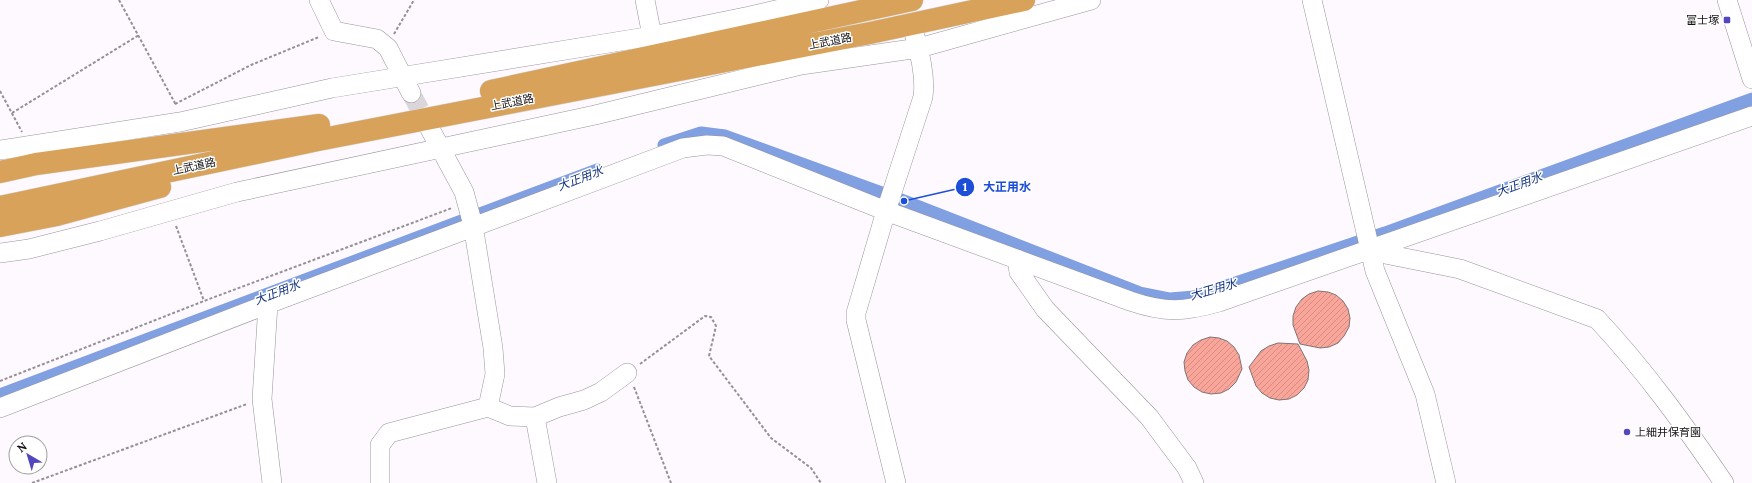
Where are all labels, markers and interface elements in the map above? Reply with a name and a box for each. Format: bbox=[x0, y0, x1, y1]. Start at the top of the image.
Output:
place label: 富士塚 bbox=[1686, 13, 1719, 27]
marker: 富士塚 bbox=[1722, 15, 1732, 25]
street label: 上武道路 bbox=[807, 30, 853, 52]
street label: 上武道路 bbox=[489, 91, 535, 113]
street label: 上武道路 bbox=[171, 155, 217, 177]
water label: 大正用水 bbox=[555, 162, 607, 194]
water label: 大正用水 bbox=[1494, 168, 1546, 199]
callout: 大正用水 bbox=[955, 175, 1039, 199]
text: 1 bbox=[963, 179, 968, 194]
text: 大正用水 bbox=[983, 179, 1031, 194]
water label: 大正用水 bbox=[1188, 275, 1240, 303]
water label: 大正用水 bbox=[252, 276, 304, 308]
place label: 上細井保育園 bbox=[1635, 425, 1701, 439]
marker: 上細井保育園 bbox=[1622, 427, 1632, 437]
north arrow bbox=[8, 435, 48, 475]
text: N bbox=[14, 439, 30, 455]

